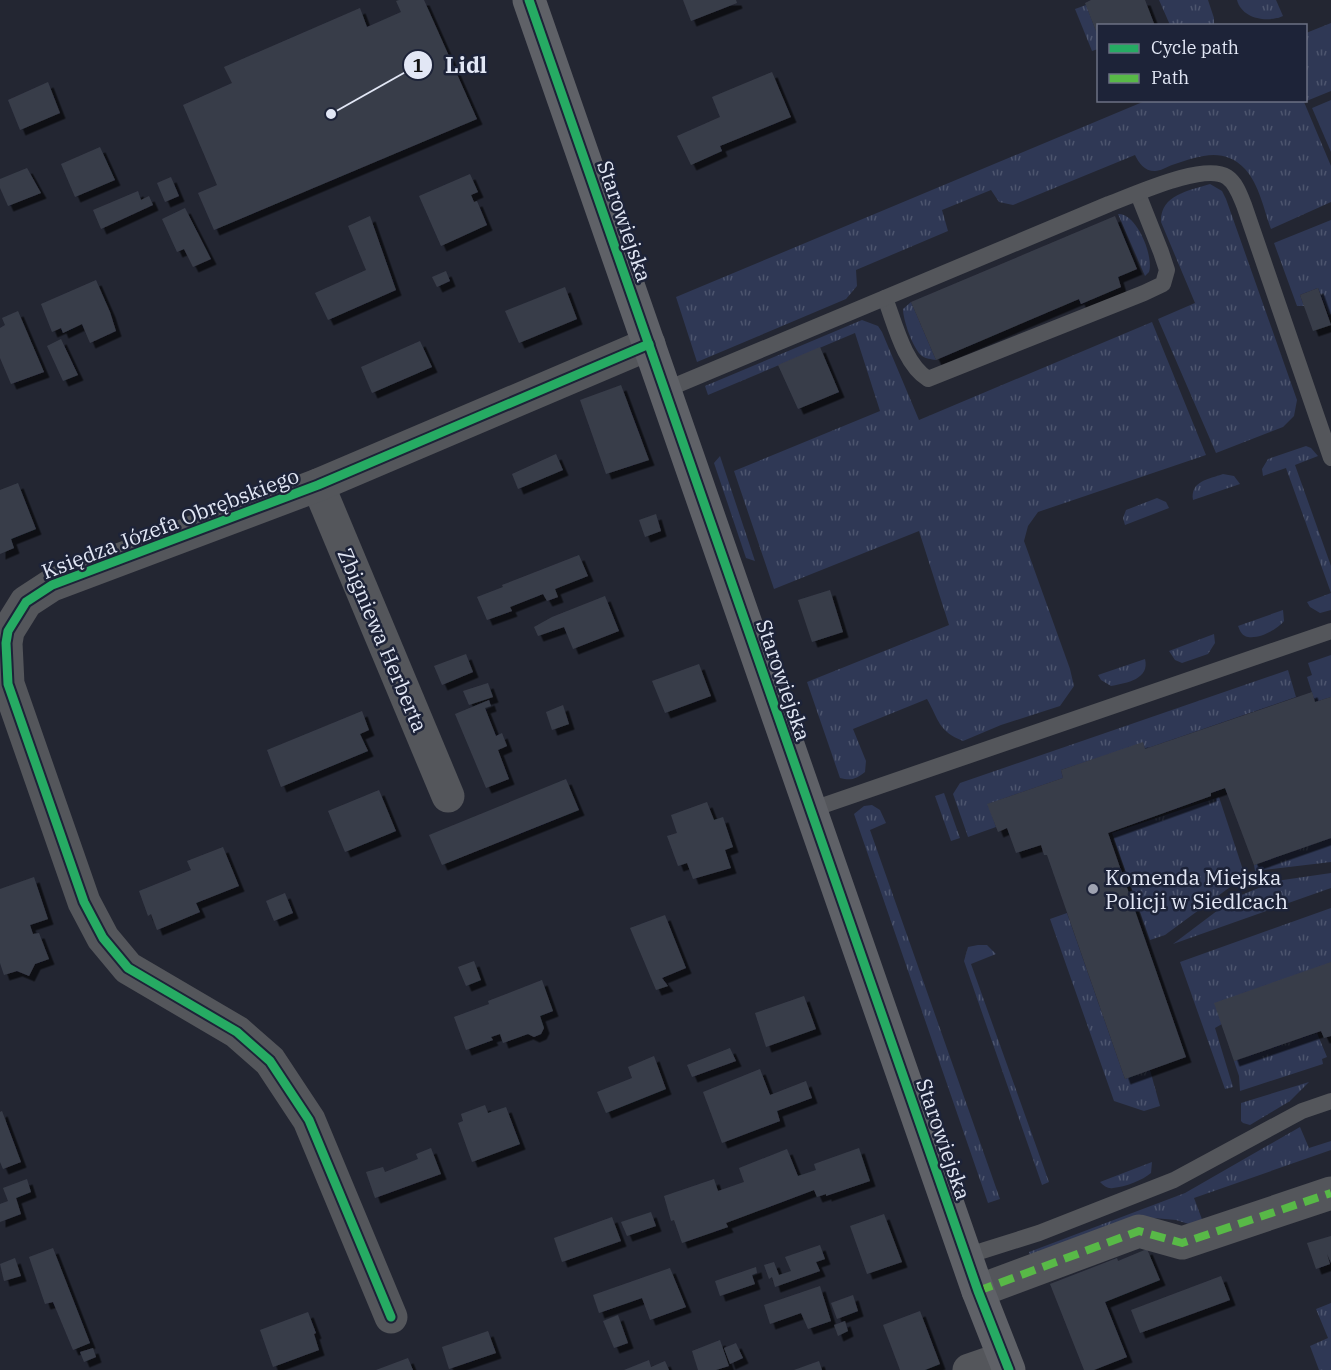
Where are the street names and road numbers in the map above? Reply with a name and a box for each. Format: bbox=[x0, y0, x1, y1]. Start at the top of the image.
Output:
street label: Starowiejska bbox=[591, 157, 659, 285]
street label: Księdza Józefa Obrębskiego bbox=[37, 461, 303, 585]
street label: Zbigniewa Herberta bbox=[332, 544, 434, 736]
street label: Starowiejska bbox=[750, 616, 818, 744]
street label: Starowiejska bbox=[910, 1075, 978, 1203]

